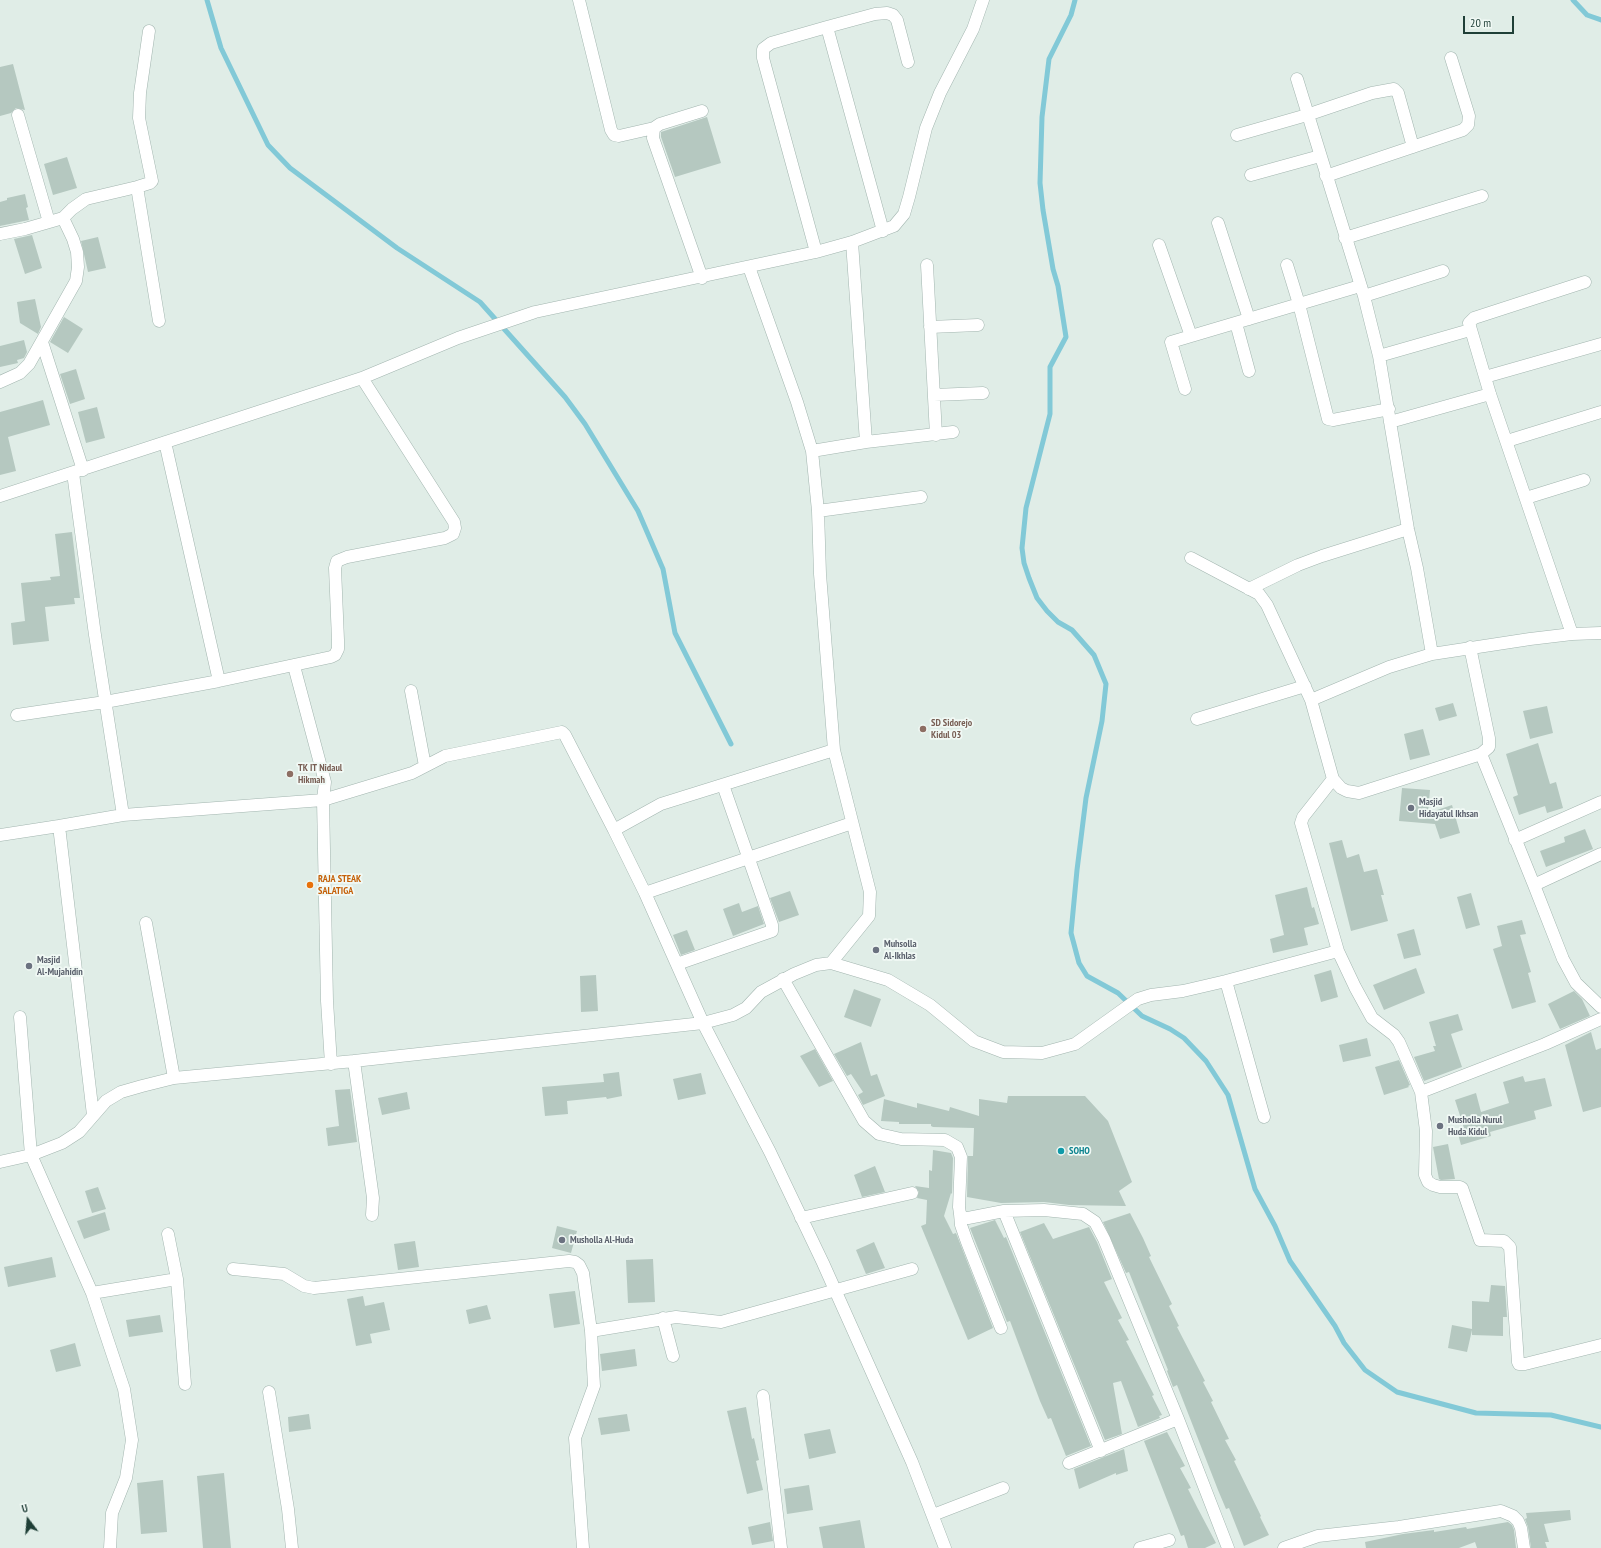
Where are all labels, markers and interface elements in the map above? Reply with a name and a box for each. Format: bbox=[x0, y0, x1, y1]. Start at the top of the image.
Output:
scale bar bbox=[1465, 8, 1516, 34]
text: 20 m bbox=[1470, 15, 1491, 30]
place label: SD Sidorejo Kidul 03 bbox=[931, 717, 972, 740]
marker: SD Sidorejo Kidul 03 bbox=[918, 724, 928, 734]
place label: TK IT Nidaul Hikmah bbox=[298, 762, 342, 786]
marker: TK IT Nidaul Hikmah bbox=[285, 769, 295, 779]
place label: Masjid Hidayatul Ikhsan bbox=[1419, 796, 1478, 820]
marker: Masjid Hidayatul Ikhsan bbox=[1406, 803, 1416, 813]
place label: RAJA STEAK SALATIGA bbox=[318, 873, 361, 896]
marker: RAJA STEAK SALATIGA bbox=[305, 880, 315, 890]
place label: Muhsolla Al-Ikhlas bbox=[884, 938, 917, 962]
marker: Muhsolla Al-Ikhlas bbox=[871, 945, 881, 955]
place label: Masjid Al-Mujahidin bbox=[37, 954, 83, 978]
marker: Masjid Al-Mujahidin bbox=[24, 961, 34, 971]
place label: Musholla Nurul Huda Kidul bbox=[1448, 1114, 1502, 1138]
marker: Musholla Nurul Huda Kidul bbox=[1435, 1121, 1445, 1131]
place label: SOHO bbox=[1069, 1145, 1090, 1157]
marker: SOHO bbox=[1056, 1146, 1066, 1156]
place label: Musholla Al-Huda bbox=[570, 1234, 633, 1246]
marker: Musholla Al-Huda bbox=[557, 1235, 567, 1245]
north arrow bbox=[8, 1500, 48, 1540]
text: U bbox=[20, 1501, 29, 1516]

